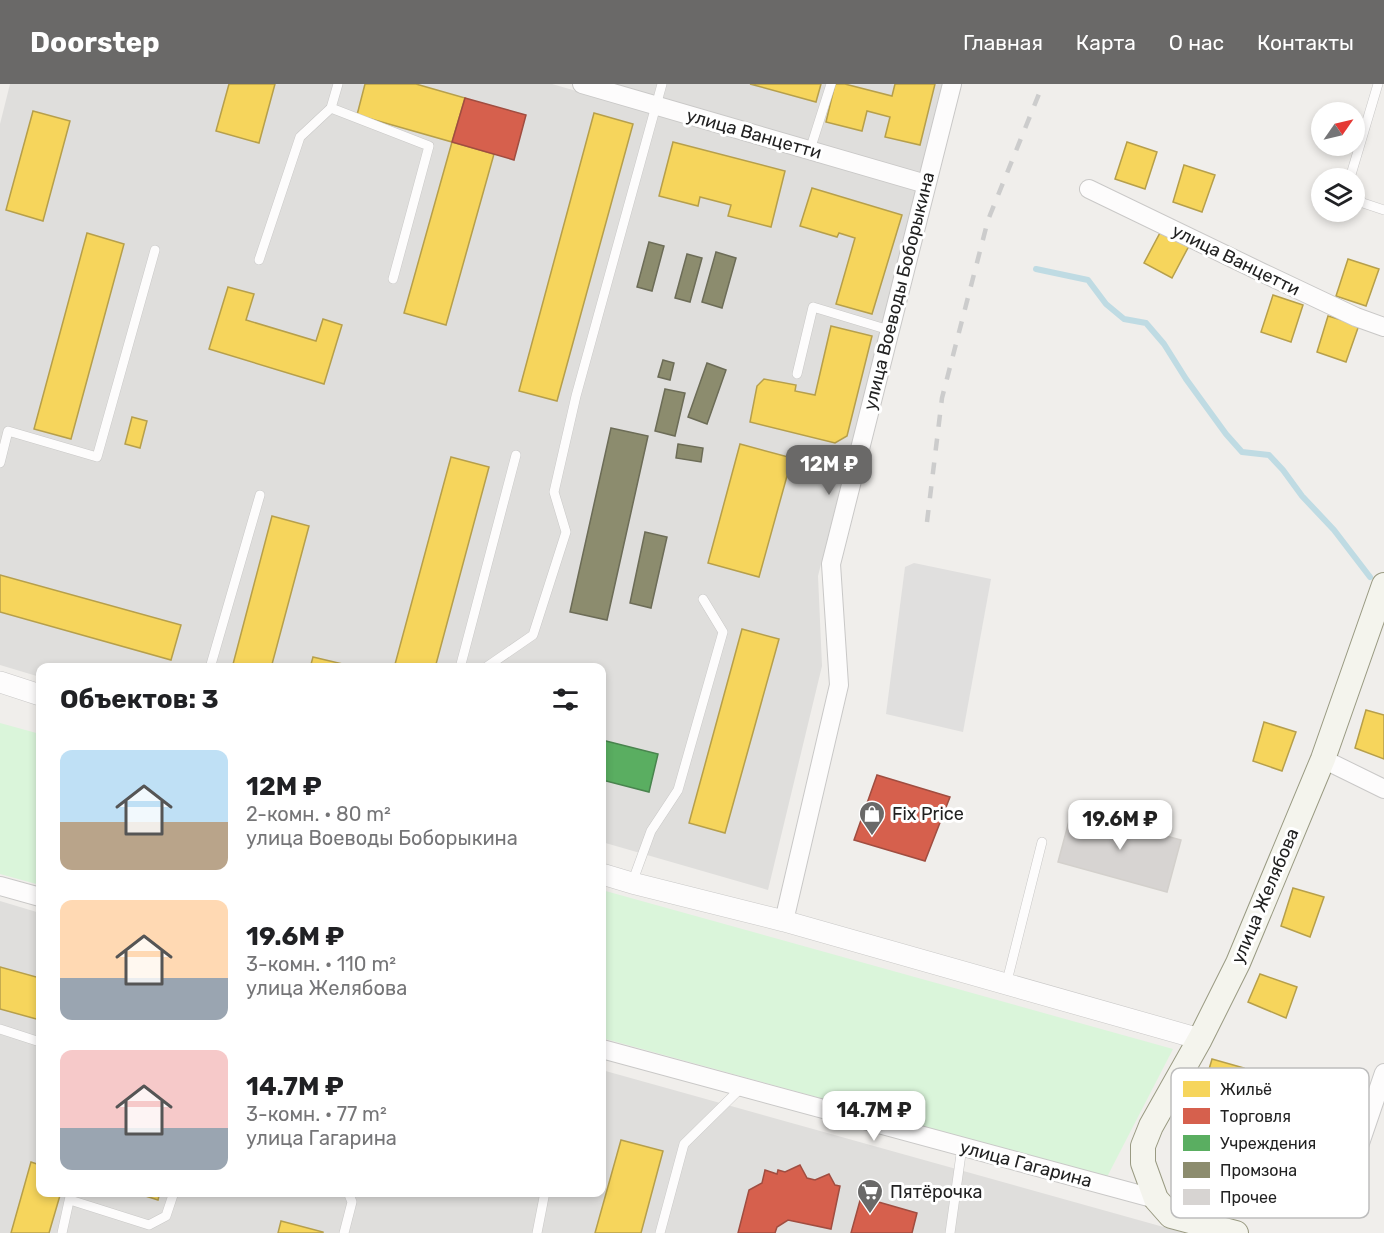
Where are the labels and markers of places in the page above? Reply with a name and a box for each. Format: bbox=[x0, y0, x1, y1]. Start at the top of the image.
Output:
pin: 12M ₽ bbox=[787, 445, 871, 496]
shop icon: Fix Price bbox=[857, 799, 887, 837]
pin: 19.6M ₽ bbox=[1065, 800, 1175, 851]
place label: Fix Price bbox=[892, 803, 964, 825]
pin: 14.7M ₽ bbox=[819, 1091, 929, 1142]
supermarket icon: Пятёрочка bbox=[855, 1177, 885, 1215]
place label: Пятёрочка bbox=[890, 1181, 983, 1203]

